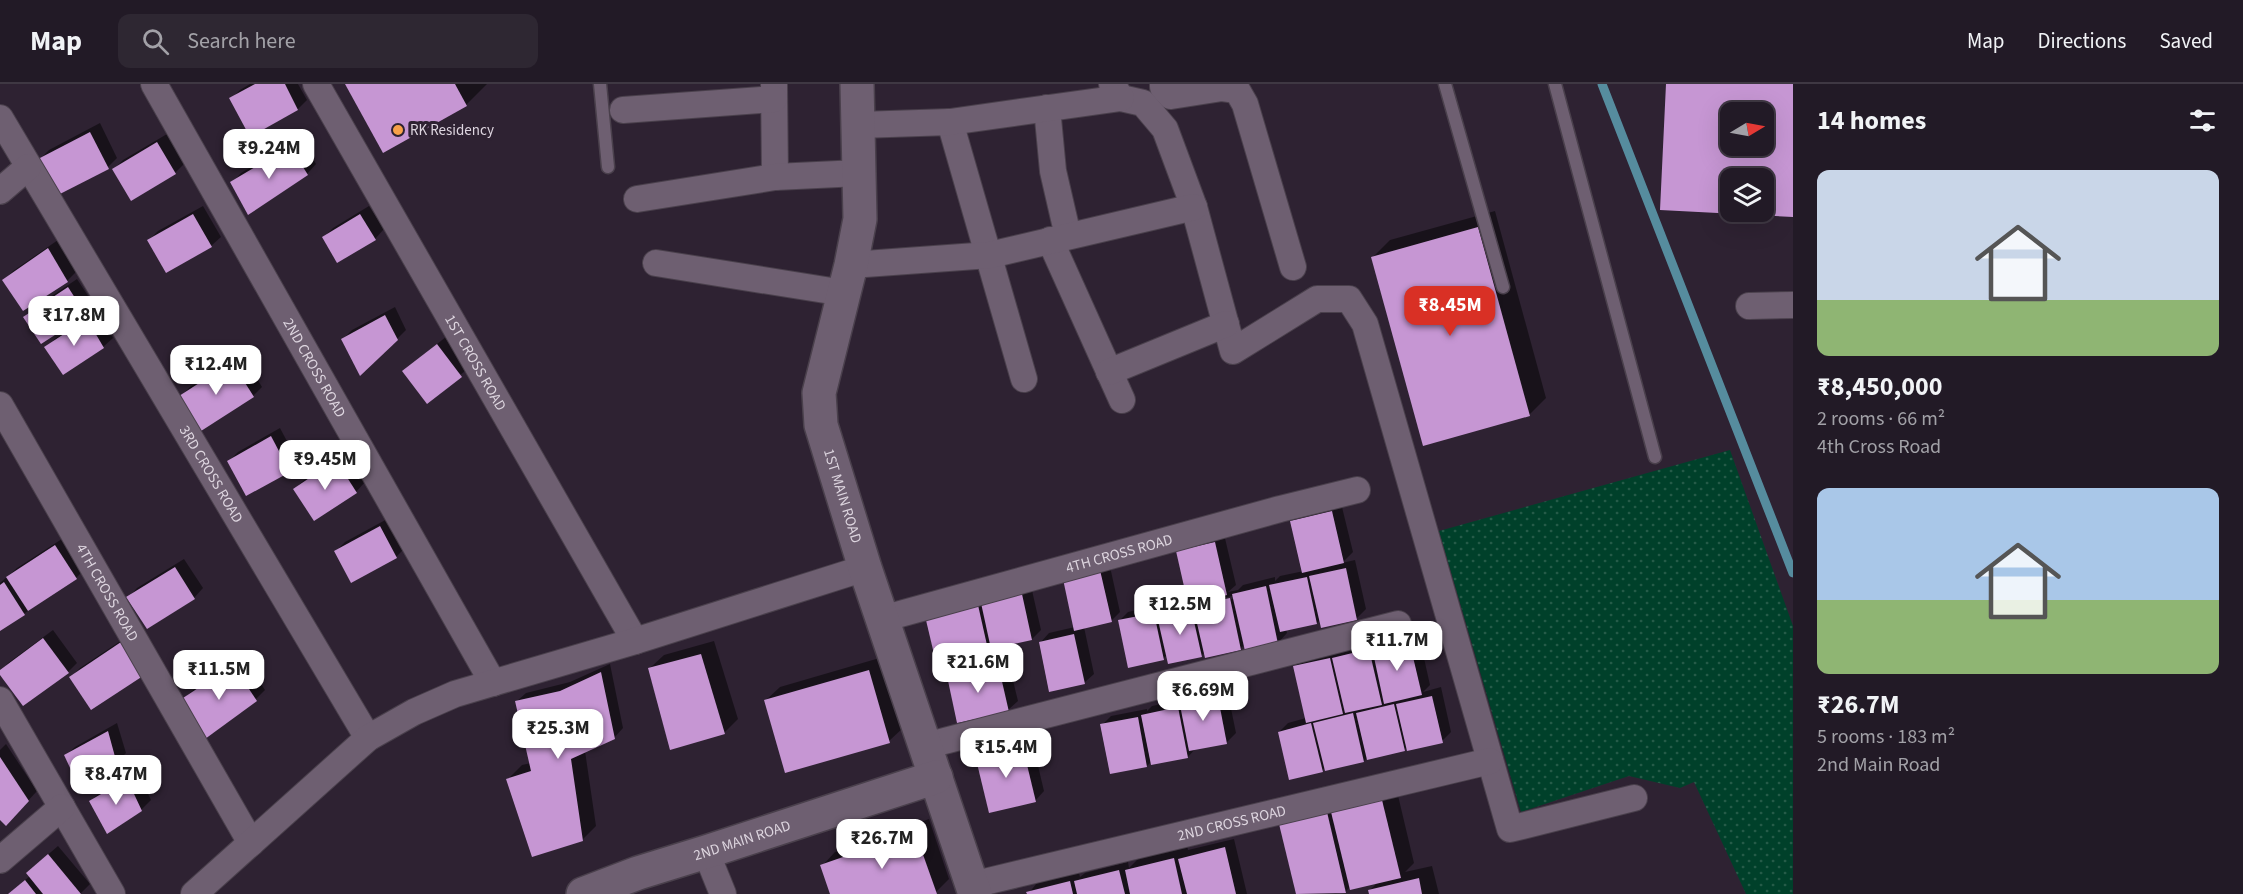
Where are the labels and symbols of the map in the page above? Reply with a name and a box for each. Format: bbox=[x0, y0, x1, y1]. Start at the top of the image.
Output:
north arrow bbox=[1720, 102, 1774, 156]
place label: RK Residency bbox=[410, 120, 494, 141]
marker: RK Residency bbox=[391, 123, 405, 137]
pin: ₹9.24M bbox=[220, 129, 318, 180]
pin: ₹8.45M bbox=[1401, 286, 1499, 337]
pin: ₹17.8M bbox=[25, 296, 123, 347]
street label: 1ST CROSS ROAD bbox=[440, 311, 511, 415]
street label: 2ND CROSS ROAD bbox=[278, 314, 351, 421]
pin: ₹12.4M bbox=[167, 345, 265, 396]
street label: 3RD CROSS ROAD bbox=[174, 421, 248, 527]
pin: ₹9.45M bbox=[276, 440, 374, 491]
street label: 1ST MAIN ROAD bbox=[818, 446, 867, 546]
street label: 4TH CROSS ROAD bbox=[1063, 529, 1175, 578]
street label: 4TH CROSS ROAD bbox=[71, 539, 144, 645]
pin: ₹12.5M bbox=[1131, 585, 1229, 636]
pin: ₹11.7M bbox=[1348, 621, 1446, 672]
pin: ₹21.6M bbox=[929, 643, 1027, 694]
pin: ₹11.5M bbox=[170, 650, 268, 701]
pin: ₹6.69M bbox=[1154, 671, 1252, 722]
pin: ₹25.3M bbox=[509, 709, 607, 760]
pin: ₹15.4M bbox=[957, 728, 1055, 779]
pin: ₹8.47M bbox=[67, 755, 165, 806]
street label: 2ND CROSS ROAD bbox=[1175, 800, 1288, 846]
street label: 2ND MAIN ROAD bbox=[691, 815, 793, 866]
pin: ₹26.7M bbox=[833, 819, 931, 870]

